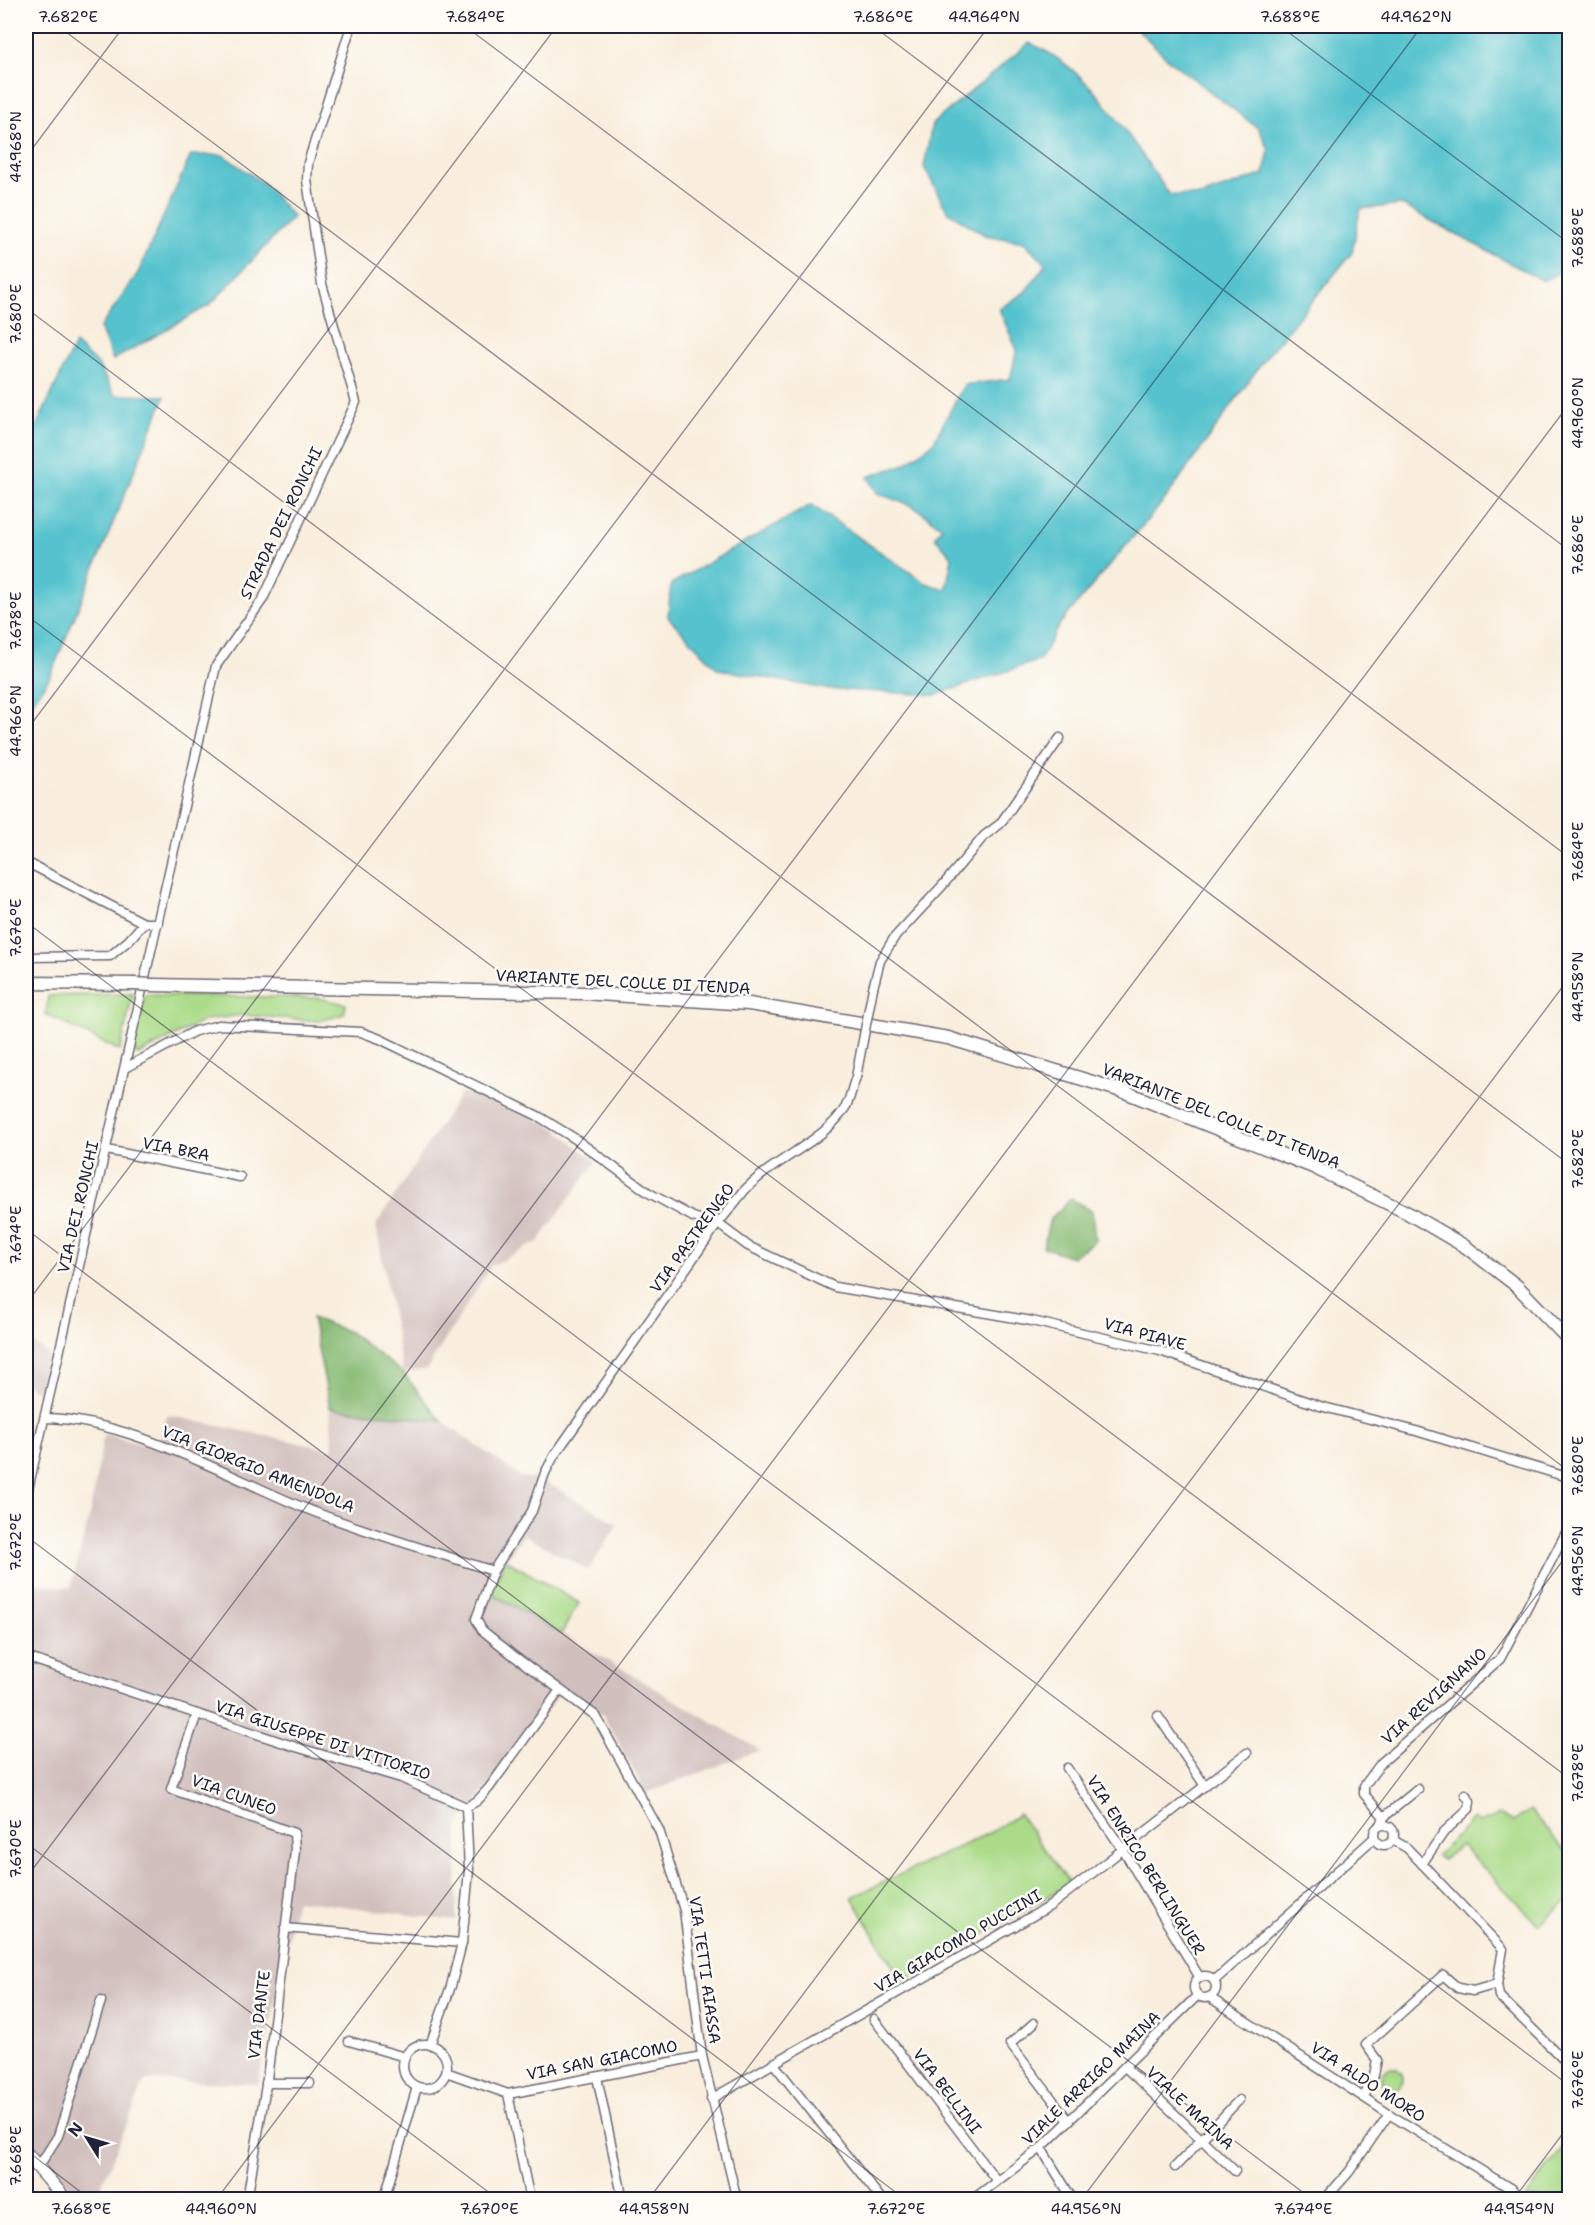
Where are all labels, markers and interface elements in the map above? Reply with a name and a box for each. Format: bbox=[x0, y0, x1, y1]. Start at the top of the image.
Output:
text: 7.682°E bbox=[38, 7, 98, 27]
text: 7.684°E bbox=[445, 7, 505, 27]
text: 7.686°E bbox=[853, 7, 913, 27]
text: 44.964°N bbox=[948, 7, 1020, 27]
text: 7.688°E bbox=[1260, 7, 1320, 27]
text: 44.962°N bbox=[1380, 7, 1452, 27]
text: 44.968°N bbox=[6, 111, 26, 183]
text: 7.688°E bbox=[1568, 208, 1588, 268]
text: 7.680°E bbox=[6, 284, 26, 344]
text: 44.960°N bbox=[1568, 377, 1588, 449]
street label: STRADA DEI RONCHI bbox=[235, 443, 327, 603]
text: 7.686°E bbox=[1568, 515, 1588, 575]
text: 7.678°E bbox=[6, 592, 26, 650]
text: 44.966°N bbox=[6, 685, 26, 757]
text: 7.684°E bbox=[1568, 822, 1588, 882]
text: 7.676°E bbox=[6, 899, 26, 957]
text: 44.958°N bbox=[1568, 952, 1588, 1022]
street label: VARIANTE DEL COLLE DI TENDA bbox=[495, 965, 751, 999]
street label: VARIANTE DEL COLLE DI TENDA bbox=[1099, 1058, 1343, 1174]
text: 7.682°E bbox=[1568, 1129, 1588, 1189]
street label: VIA BRA bbox=[140, 1132, 212, 1166]
street label: VIA DEI RONCHI bbox=[53, 1139, 103, 1275]
street label: VIA PASTRENGO bbox=[645, 1179, 739, 1297]
text: 7.674°E bbox=[6, 1206, 26, 1264]
street label: VIA PIAVE bbox=[1101, 1313, 1189, 1355]
street label: VIA GIORGIO AMENDOLA bbox=[158, 1421, 358, 1517]
text: 7.680°E bbox=[1568, 1436, 1588, 1496]
text: 7.672°E bbox=[6, 1513, 26, 1571]
text: 44.956°N bbox=[1568, 1525, 1588, 1597]
street label: VIA REVIGNANO bbox=[1377, 1643, 1491, 1749]
street label: VIA GIUSEPPE DI VITTORIO bbox=[213, 1695, 433, 1785]
text: 7.678°E bbox=[1568, 1744, 1588, 1802]
street label: VIA CUNEO bbox=[188, 1770, 280, 1820]
street label: VIA ENRICO BERLINGUER bbox=[1082, 1771, 1210, 1959]
text: 7.670°E bbox=[6, 1819, 26, 1879]
street label: VIA GIACOMO PUCCINI bbox=[870, 1884, 1046, 1998]
street label: VIA TETTI AIASSA bbox=[684, 1895, 726, 2045]
street label: VIA DANTE bbox=[243, 1969, 275, 2061]
street label: VIALE ARRIGO MAINA bbox=[1017, 2006, 1165, 2150]
street label: VIA SAN GIACOMO bbox=[525, 2035, 679, 2085]
street label: VIA ALDO MORO bbox=[1307, 2037, 1429, 2127]
street label: VIA BELLINI bbox=[908, 2044, 986, 2138]
text: 7.676°E bbox=[1568, 2051, 1588, 2109]
street label: VIALE MAINA bbox=[1141, 2062, 1239, 2154]
north arrow bbox=[57, 2108, 117, 2168]
text: N bbox=[63, 2118, 88, 2141]
text: 7.668°E bbox=[6, 2126, 26, 2186]
text: 7.668°E bbox=[51, 2199, 111, 2219]
text: 44.960°N bbox=[185, 2199, 257, 2219]
text: 7.670°E bbox=[459, 2199, 519, 2219]
text: 44.958°N bbox=[619, 2199, 689, 2219]
text: 7.672°E bbox=[867, 2199, 925, 2219]
text: 44.956°N bbox=[1050, 2199, 1122, 2219]
text: 7.674°E bbox=[1274, 2199, 1332, 2219]
text: 44.954°N bbox=[1484, 2199, 1554, 2219]

